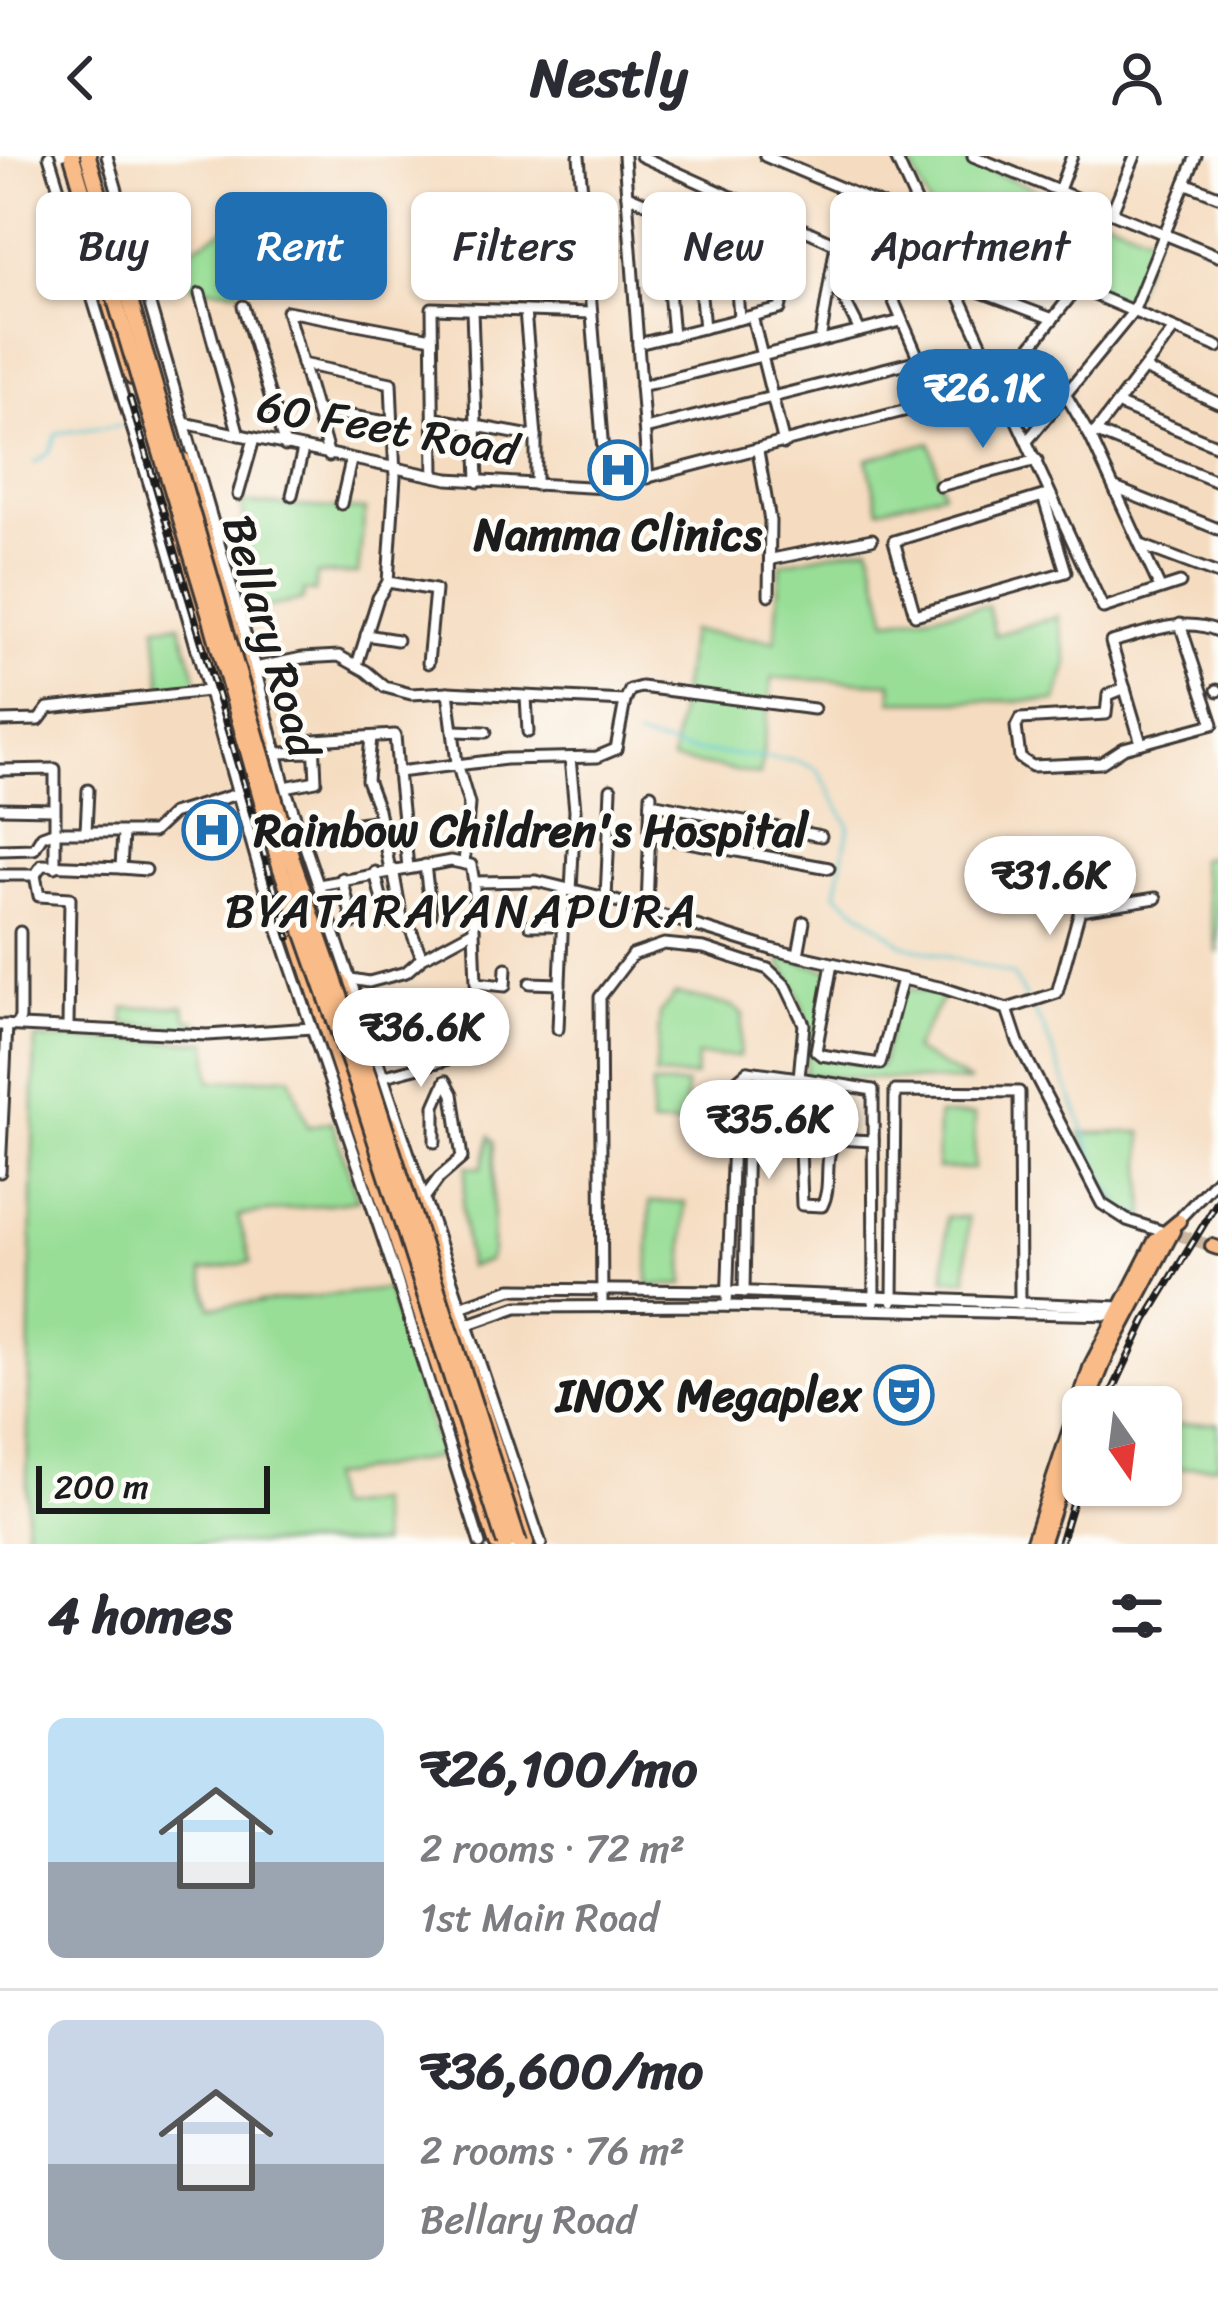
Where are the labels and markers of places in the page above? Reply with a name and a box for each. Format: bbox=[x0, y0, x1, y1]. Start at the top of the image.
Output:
pin: ₹26.1K bbox=[885, 349, 1081, 451]
hospital icon: Namma Clinics bbox=[587, 439, 649, 501]
place label: Namma Clinics bbox=[473, 495, 763, 575]
place label: Rainbow Children's Hospital bbox=[253, 791, 810, 871]
hospital icon: Rainbow Children's Hospital bbox=[181, 799, 243, 861]
pin: ₹31.6K bbox=[952, 836, 1148, 938]
pin: ₹36.6K bbox=[323, 988, 519, 1090]
pin: ₹35.6K bbox=[671, 1080, 867, 1182]
place label: INOX Megaplex bbox=[554, 1356, 863, 1436]
theatre icon: INOX Megaplex bbox=[873, 1364, 935, 1426]

